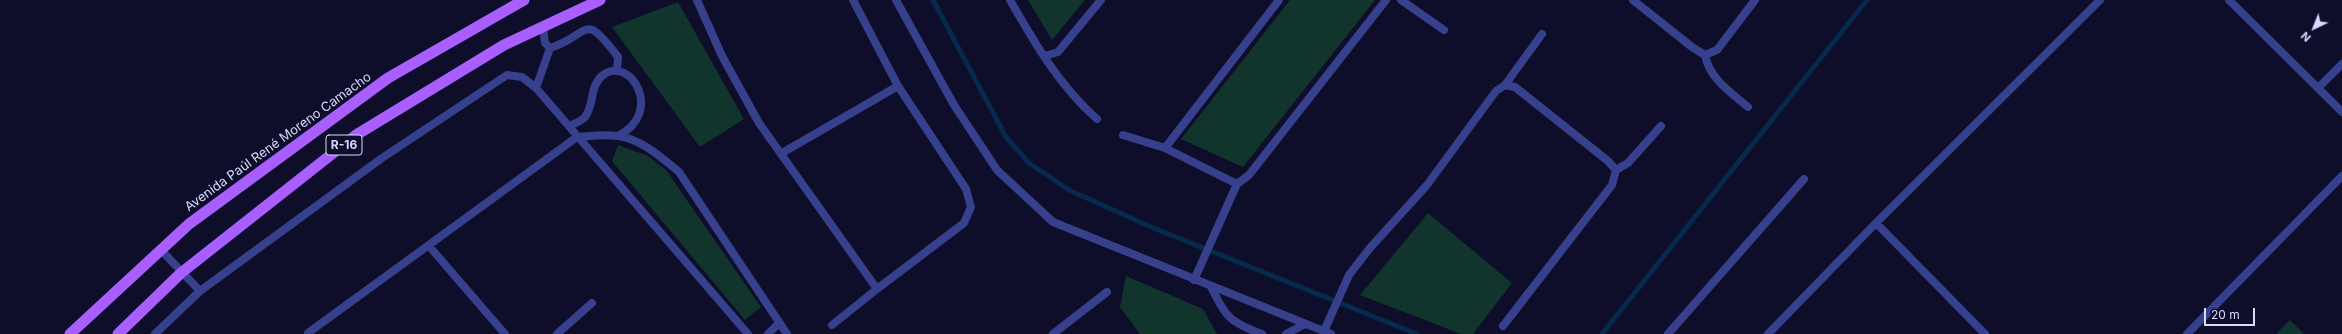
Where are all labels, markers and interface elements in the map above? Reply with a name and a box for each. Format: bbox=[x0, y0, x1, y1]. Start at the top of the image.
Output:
north arrow bbox=[2294, 8, 2334, 48]
text: N bbox=[2298, 29, 2314, 45]
street label: Avenida Paúl René Moreno Camacho bbox=[182, 69, 374, 215]
road number: R-16 bbox=[326, 135, 362, 155]
scale bar bbox=[2206, 300, 2257, 326]
text: 20 m bbox=[2211, 307, 2240, 322]

